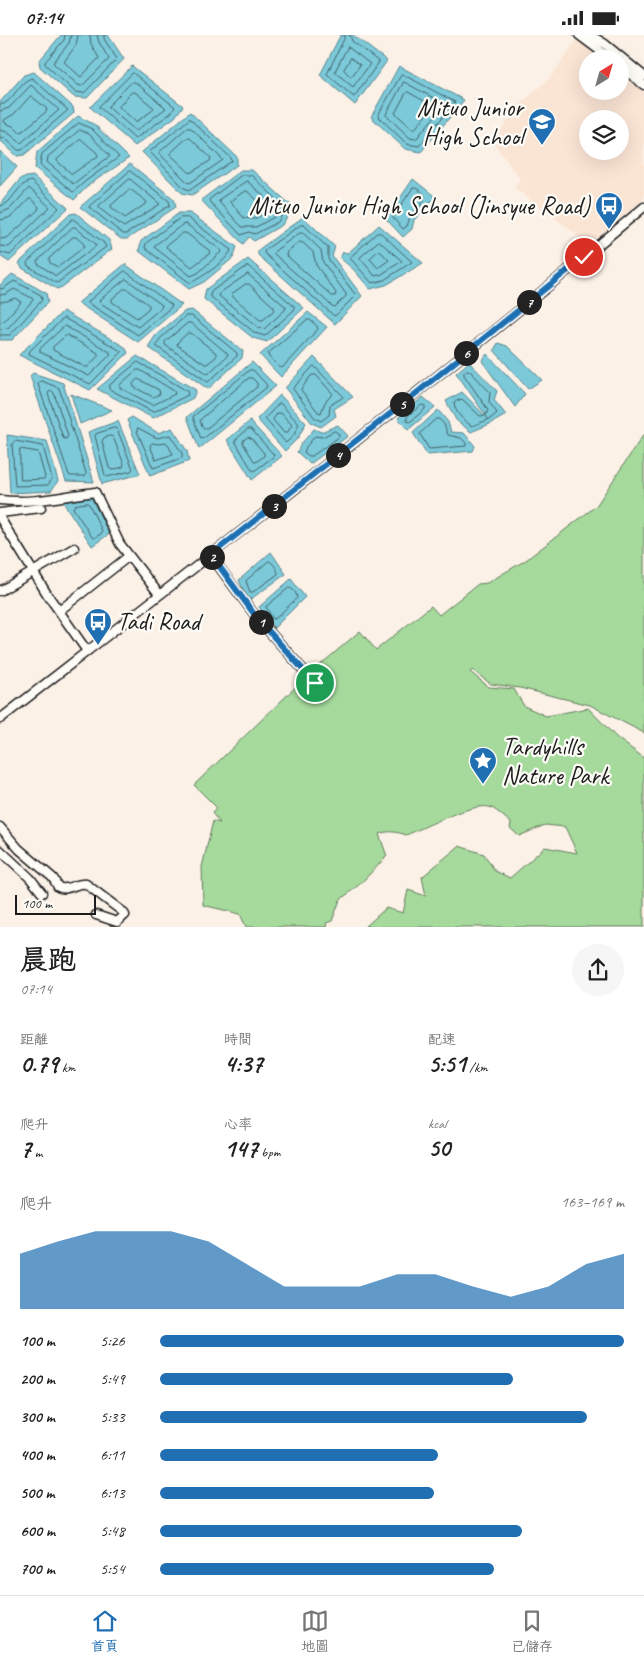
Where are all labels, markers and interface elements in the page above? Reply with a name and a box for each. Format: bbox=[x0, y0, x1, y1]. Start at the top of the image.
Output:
text: 07:14 bbox=[25, 6, 63, 30]
north arrow bbox=[579, 50, 629, 100]
map controls bbox=[579, 50, 629, 160]
place label: Mituo Junior High School bbox=[417, 92, 528, 153]
school or university icon: Mituo Junior High School bbox=[527, 107, 557, 146]
button: layers bbox=[579, 110, 629, 160]
place label: Mituo Junior High School (Jinsyue Road) bbox=[249, 190, 592, 222]
bus stop icon: Mituo Junior High School (Jinsyue Road) bbox=[594, 191, 624, 230]
pin bbox=[563, 236, 605, 278]
icon: check bbox=[570, 243, 598, 271]
pin: 7 bbox=[516, 289, 542, 315]
text: 7 bbox=[526, 294, 533, 311]
pin: 6 bbox=[454, 341, 478, 365]
text: 6 bbox=[463, 345, 470, 362]
pin: 5 bbox=[390, 391, 414, 417]
text: 5 bbox=[399, 396, 406, 413]
pin: 4 bbox=[326, 443, 350, 467]
text: 4 bbox=[335, 447, 342, 464]
pin: 3 bbox=[262, 493, 286, 519]
text: 3 bbox=[271, 498, 278, 515]
pin: 2 bbox=[200, 545, 224, 569]
text: 2 bbox=[209, 549, 216, 566]
place label: Tadi Road bbox=[117, 606, 204, 638]
bus stop icon: Tadi Road bbox=[83, 607, 113, 646]
pin: 1 bbox=[248, 609, 274, 635]
text: 1 bbox=[258, 614, 265, 631]
pin bbox=[294, 662, 336, 704]
icon: arrive bbox=[301, 669, 329, 697]
place label: Tardyhills Nature Park bbox=[502, 731, 610, 792]
place icon: Tardyhills Nature Park bbox=[468, 746, 498, 785]
scale bar bbox=[15, 893, 96, 916]
text: 100 m bbox=[22, 895, 52, 912]
text: 晨跑 bbox=[20, 942, 76, 977]
button: share bbox=[572, 944, 624, 996]
text: 07:14 bbox=[20, 979, 52, 999]
text: 距離 bbox=[20, 1031, 48, 1048]
text: 時間 bbox=[224, 1031, 252, 1048]
text: 配速 bbox=[428, 1031, 456, 1048]
text: 0.79 bbox=[20, 1048, 58, 1080]
text: 4:37 bbox=[224, 1048, 263, 1080]
text: 5:51 bbox=[428, 1048, 466, 1080]
text: km bbox=[58, 1059, 75, 1076]
text: /km bbox=[466, 1059, 488, 1076]
text: kcal bbox=[428, 1115, 447, 1132]
text: 爬升 bbox=[20, 1116, 48, 1133]
text: 心率 bbox=[224, 1116, 252, 1133]
text: 50 bbox=[428, 1132, 450, 1164]
text: 7 bbox=[20, 1133, 31, 1165]
text: 147 bbox=[224, 1133, 258, 1165]
text: m bbox=[31, 1144, 42, 1161]
text: bpm bbox=[258, 1144, 280, 1161]
text: 163–169 m bbox=[561, 1192, 624, 1212]
text: 爬升 bbox=[20, 1194, 52, 1214]
text: 100 m bbox=[20, 1331, 55, 1351]
text: 5:26 bbox=[100, 1331, 125, 1351]
text: 200 m bbox=[20, 1369, 55, 1389]
text: 5:49 bbox=[100, 1369, 125, 1389]
text: 300 m bbox=[20, 1407, 55, 1427]
text: 5:33 bbox=[100, 1407, 125, 1427]
text: 400 m bbox=[20, 1445, 55, 1465]
text: 6:11 bbox=[100, 1445, 125, 1465]
text: 500 m bbox=[20, 1483, 54, 1503]
text: 6:13 bbox=[100, 1483, 125, 1503]
text: 600 m bbox=[20, 1521, 55, 1541]
text: 5:48 bbox=[100, 1521, 125, 1541]
text: 700 m bbox=[20, 1559, 55, 1579]
text: 5:54 bbox=[100, 1559, 125, 1579]
tab: 首頁 bbox=[91, 1607, 119, 1655]
tab: 地圖 bbox=[301, 1607, 329, 1655]
tab: 已儲存 bbox=[511, 1607, 553, 1655]

